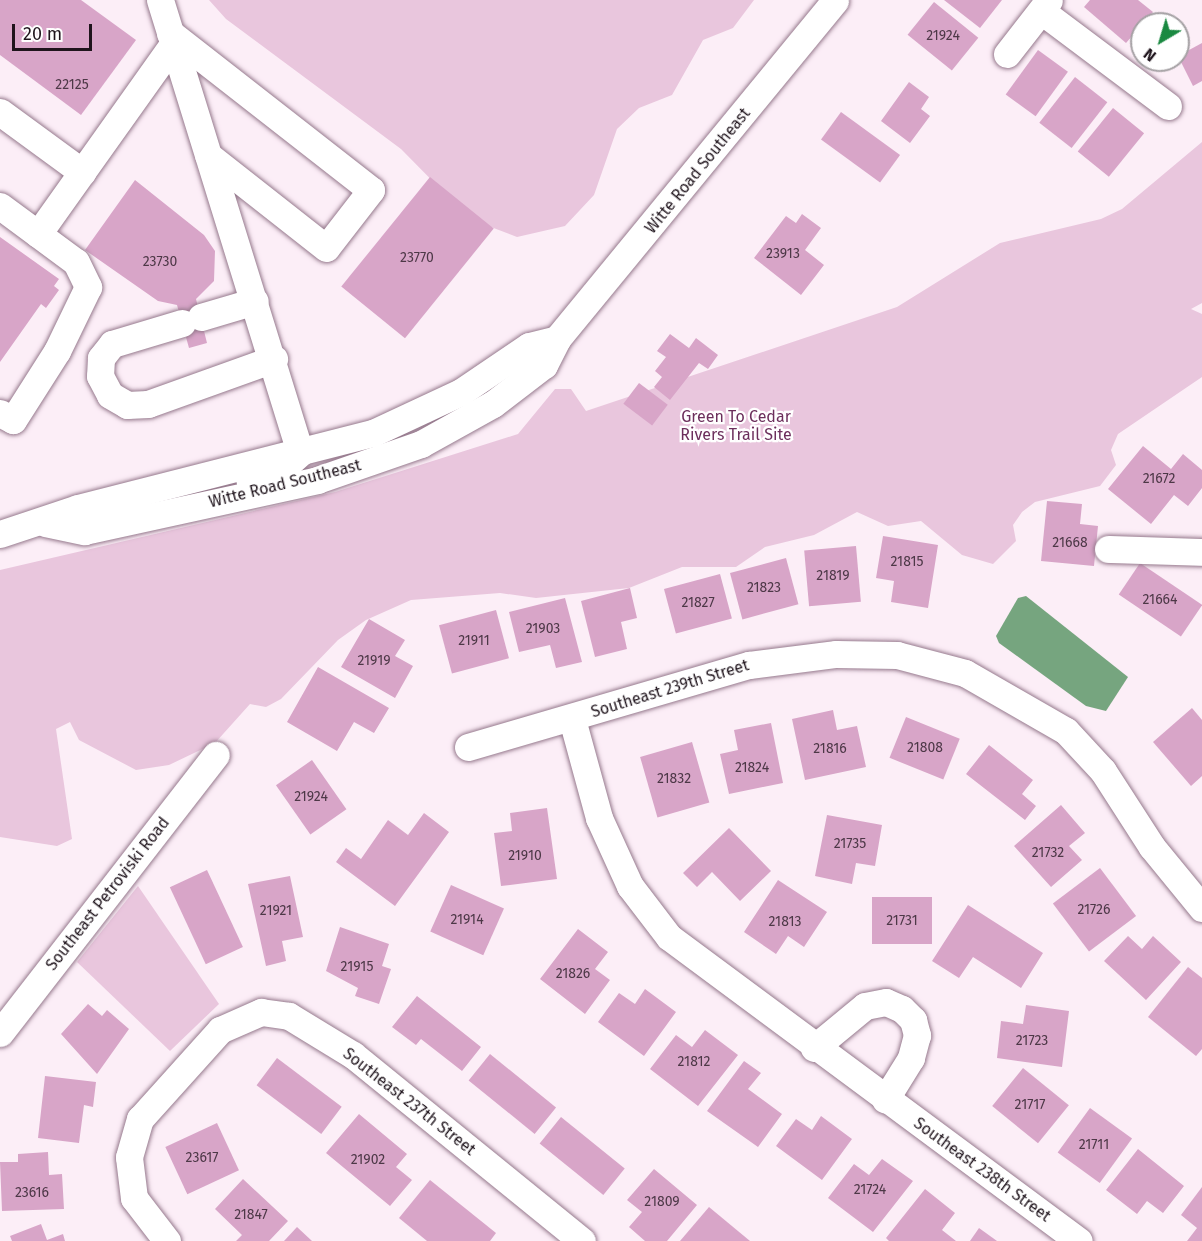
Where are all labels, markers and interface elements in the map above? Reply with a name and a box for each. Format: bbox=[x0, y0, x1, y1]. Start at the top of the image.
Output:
scale bar bbox=[15, 12, 94, 50]
north arrow bbox=[1130, 12, 1190, 72]
text: 20 m bbox=[23, 23, 62, 45]
house number: 21924 bbox=[926, 28, 960, 44]
text: N bbox=[1140, 44, 1160, 66]
house number: 22125 bbox=[55, 77, 89, 93]
street label: Witte Road Southeast bbox=[641, 104, 755, 238]
house number: 23913 bbox=[766, 246, 800, 262]
house number: 23770 bbox=[400, 250, 434, 266]
house number: 23730 bbox=[143, 254, 177, 270]
park label: Green To Cedar Rivers Trail Site bbox=[680, 407, 792, 445]
street label: Witte Road Southeast bbox=[207, 456, 363, 512]
house number: 21672 bbox=[1143, 471, 1175, 487]
house number: 21668 bbox=[1052, 535, 1088, 551]
house number: 21815 bbox=[890, 554, 924, 570]
house number: 21819 bbox=[816, 568, 850, 584]
house number: 21823 bbox=[747, 580, 781, 596]
house number: 21664 bbox=[1142, 592, 1178, 608]
house number: 21827 bbox=[681, 595, 715, 611]
house number: 21903 bbox=[526, 621, 560, 637]
house number: 21911 bbox=[458, 633, 490, 649]
house number: 21919 bbox=[357, 653, 391, 669]
street label: Southeast 239th Street bbox=[589, 656, 751, 722]
house number: 21808 bbox=[907, 740, 943, 756]
house number: 21816 bbox=[813, 741, 847, 757]
house number: 21824 bbox=[735, 760, 769, 776]
house number: 21832 bbox=[657, 771, 691, 787]
house number: 21924 bbox=[294, 789, 328, 805]
street label: Southeast Petroviski Road bbox=[42, 814, 174, 974]
house number: 21735 bbox=[834, 836, 866, 852]
house number: 21732 bbox=[1032, 845, 1064, 861]
house number: 21910 bbox=[508, 848, 542, 864]
house number: 21726 bbox=[1077, 902, 1111, 918]
house number: 21921 bbox=[260, 903, 292, 919]
house number: 21914 bbox=[450, 912, 484, 928]
house number: 21731 bbox=[886, 913, 918, 929]
house number: 21813 bbox=[769, 914, 801, 930]
house number: 21915 bbox=[341, 959, 373, 975]
house number: 21826 bbox=[556, 966, 590, 982]
house number: 21723 bbox=[1016, 1033, 1048, 1049]
street label: Southeast 237th Street bbox=[339, 1044, 479, 1160]
house number: 21812 bbox=[678, 1054, 710, 1070]
house number: 21717 bbox=[1015, 1097, 1045, 1113]
street label: Southeast 238th Street bbox=[910, 1114, 1054, 1226]
house number: 21711 bbox=[1079, 1137, 1109, 1153]
house number: 23617 bbox=[186, 1150, 218, 1166]
house number: 21902 bbox=[351, 1152, 385, 1168]
house number: 21724 bbox=[854, 1182, 886, 1198]
house number: 23616 bbox=[15, 1185, 49, 1201]
house number: 21809 bbox=[644, 1194, 680, 1210]
house number: 21847 bbox=[234, 1207, 268, 1223]

